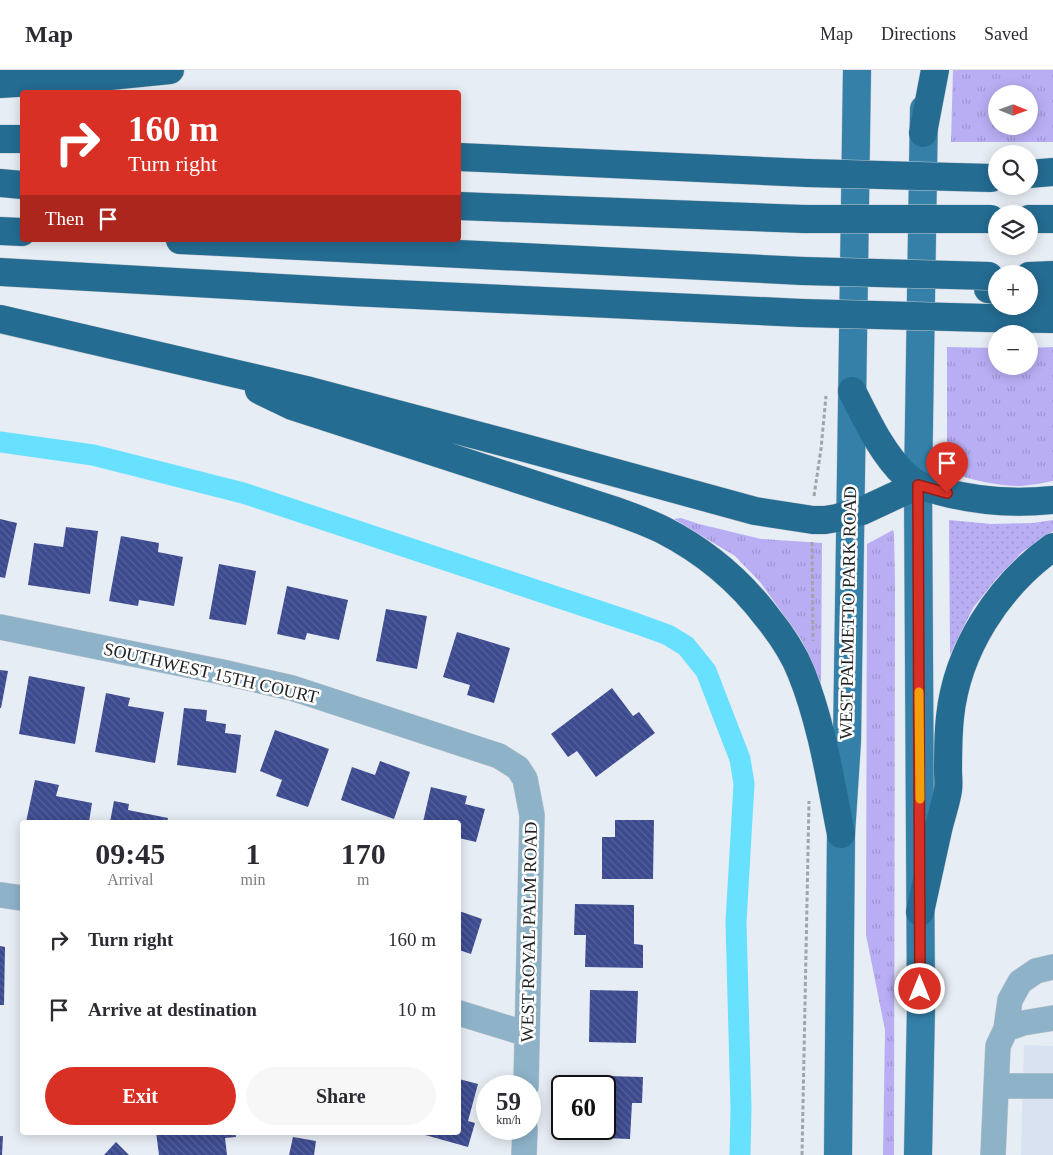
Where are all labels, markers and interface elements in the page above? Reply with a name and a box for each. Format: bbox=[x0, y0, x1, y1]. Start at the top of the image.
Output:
text: Map bbox=[25, 21, 73, 47]
text: Map bbox=[820, 24, 853, 44]
text: Directions bbox=[881, 24, 956, 44]
text: Saved bbox=[984, 24, 1028, 44]
north arrow bbox=[988, 85, 1038, 135]
map controls bbox=[988, 85, 1038, 375]
icon: right bbox=[45, 110, 110, 175]
text: 160 m bbox=[128, 110, 218, 149]
button: search bbox=[988, 145, 1038, 195]
text: Turn right bbox=[128, 151, 217, 176]
icon: arrive bbox=[94, 205, 122, 233]
button: layers bbox=[988, 205, 1038, 255]
text: Then bbox=[45, 208, 84, 229]
button: + bbox=[988, 265, 1038, 315]
button: − bbox=[988, 325, 1038, 375]
pin bbox=[926, 442, 968, 493]
icon: arrive bbox=[933, 449, 961, 477]
street label: WEST PALMETTO PARK ROAD bbox=[836, 486, 860, 740]
street label: SOUTHWEST 15TH COURT bbox=[102, 639, 320, 707]
street label: WEST ROYAL PALM ROAD bbox=[517, 821, 541, 1043]
text: 09:45 bbox=[95, 837, 165, 870]
text: 1 bbox=[245, 837, 260, 870]
text: 170 bbox=[341, 837, 386, 870]
text: Arrival bbox=[107, 871, 153, 888]
text: min bbox=[241, 871, 265, 888]
text: m bbox=[357, 871, 369, 888]
icon: right bbox=[45, 926, 73, 954]
text: Turn right bbox=[88, 929, 173, 950]
text: 160 m bbox=[388, 929, 436, 950]
position arrow bbox=[893, 962, 945, 1014]
icon: arrive bbox=[45, 996, 73, 1024]
text: Arrive at destination bbox=[88, 999, 257, 1020]
text: 10 m bbox=[397, 999, 436, 1020]
button: Exit bbox=[45, 1067, 236, 1125]
button: Share bbox=[246, 1067, 436, 1125]
speed limit sign: 60 bbox=[551, 1075, 616, 1140]
text: 59 bbox=[496, 1088, 521, 1115]
text: km/h bbox=[496, 1113, 521, 1127]

